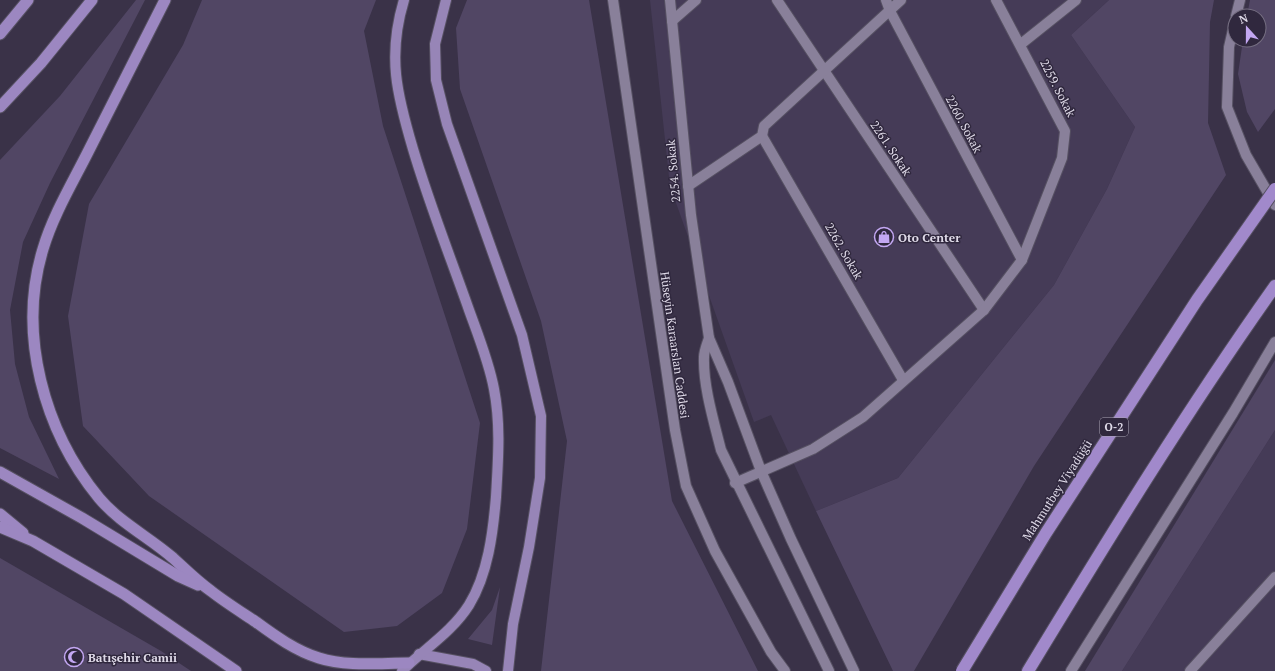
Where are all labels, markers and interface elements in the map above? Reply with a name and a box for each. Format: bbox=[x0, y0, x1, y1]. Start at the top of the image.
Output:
north arrow bbox=[1227, 8, 1267, 48]
text: N bbox=[1237, 10, 1250, 27]
street label: 2259. Sokak bbox=[1037, 57, 1079, 120]
street label: 2260. Sokak bbox=[943, 93, 986, 156]
street label: 2261. Sokak bbox=[867, 118, 915, 179]
street label: 2254. Sokak bbox=[663, 138, 683, 203]
street label: 2262. Sokak bbox=[822, 220, 867, 283]
shop icon: Oto Center bbox=[873, 226, 895, 248]
place label: Oto Center bbox=[898, 230, 961, 245]
street label: Hüseyin Karaarslan Caddesi bbox=[657, 270, 693, 420]
road number: O-2 bbox=[1100, 418, 1128, 436]
street label: Mahmutbey Viyadüğü bbox=[1019, 437, 1095, 543]
mosque icon: Batışehir Camii bbox=[63, 646, 85, 668]
place label: Batışehir Camii bbox=[88, 650, 177, 665]

